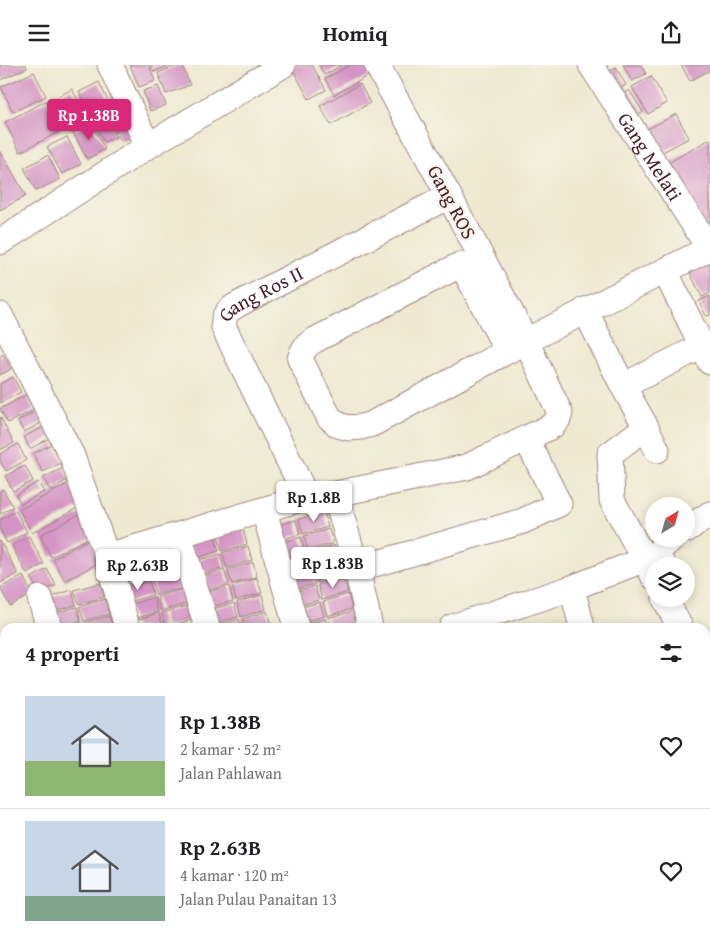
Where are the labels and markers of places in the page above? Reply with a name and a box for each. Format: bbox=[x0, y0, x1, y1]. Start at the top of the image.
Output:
pin: Rp 1.38B bbox=[37, 99, 141, 141]
pin: Rp 1.8B bbox=[268, 481, 360, 523]
pin: Rp 1.83B bbox=[281, 547, 385, 589]
pin: Rp 2.63B bbox=[86, 549, 190, 591]

